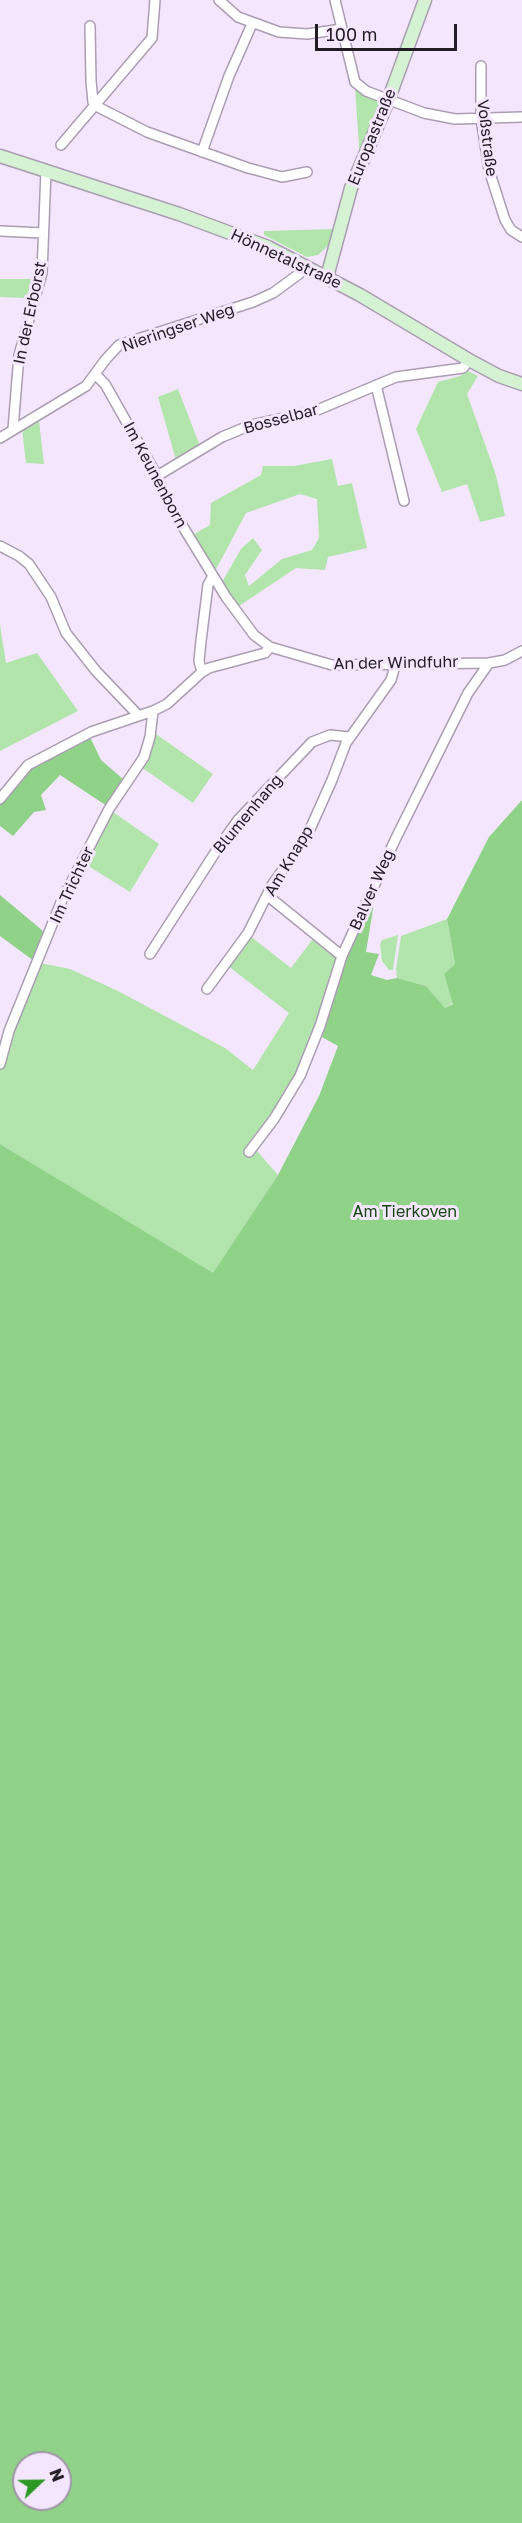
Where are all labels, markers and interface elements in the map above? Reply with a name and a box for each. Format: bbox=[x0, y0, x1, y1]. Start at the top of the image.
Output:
scale bar bbox=[318, 12, 460, 50]
text: 100 m bbox=[326, 23, 377, 45]
street label: Europastraße bbox=[344, 86, 400, 188]
street label: Voßstraße bbox=[473, 99, 501, 177]
street label: Hönnetalstraße bbox=[228, 225, 344, 293]
street label: In der Erborst bbox=[10, 260, 50, 366]
street label: Nieringser Weg bbox=[119, 300, 237, 356]
street label: Bosselbar bbox=[241, 400, 321, 438]
street label: Im Keunenborn bbox=[119, 419, 191, 531]
street label: An der Windfuhr bbox=[333, 652, 459, 674]
street label: Blumenhang bbox=[209, 771, 287, 857]
street label: Am Knapp bbox=[261, 822, 317, 900]
street label: Im Trichter bbox=[46, 844, 98, 926]
street label: Balver Weg bbox=[346, 847, 398, 933]
park label: Am Tierkoven bbox=[353, 1202, 457, 1222]
north arrow bbox=[12, 2451, 72, 2511]
text: N bbox=[45, 2466, 68, 2484]

